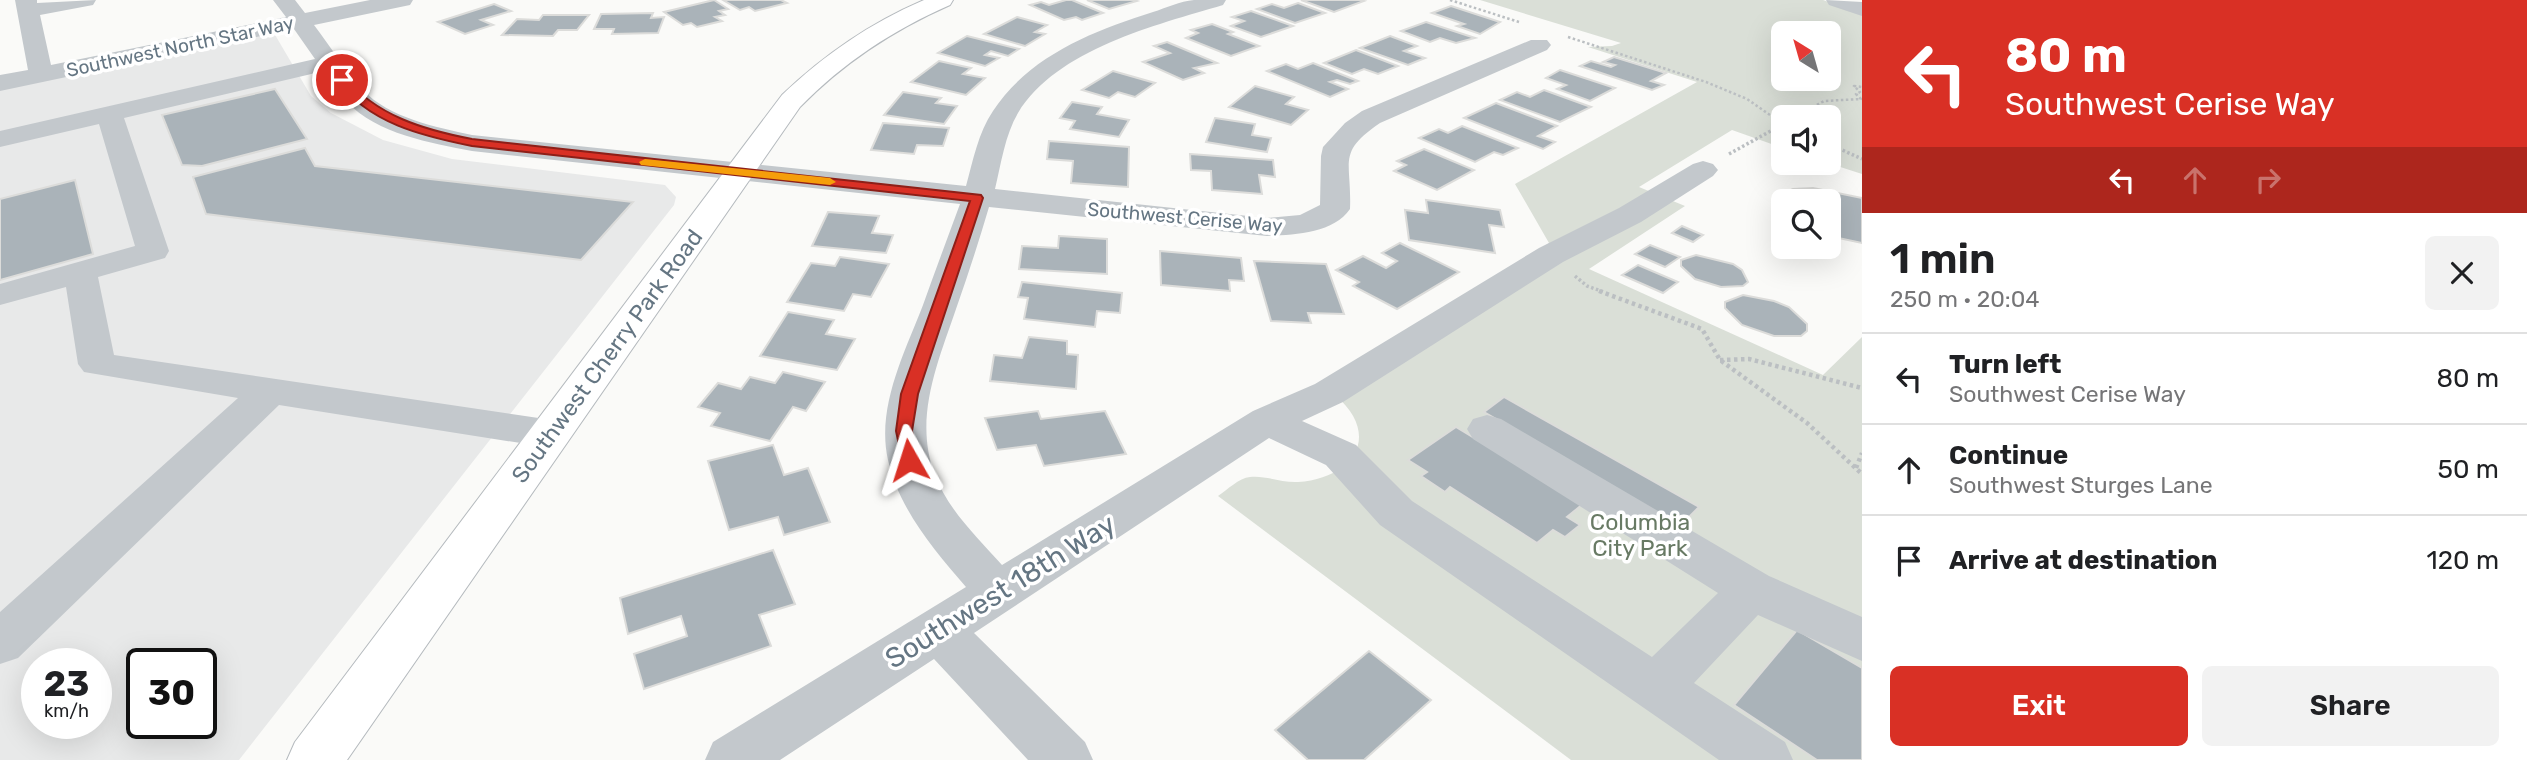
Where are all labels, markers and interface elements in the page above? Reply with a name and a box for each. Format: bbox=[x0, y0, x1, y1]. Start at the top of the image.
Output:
street label: Southwest North Star Way bbox=[64, 11, 296, 82]
north arrow bbox=[1771, 21, 1841, 91]
map controls bbox=[1771, 21, 1841, 259]
text: 80 m bbox=[2005, 26, 2127, 84]
icon: left bbox=[1890, 28, 1981, 119]
pin bbox=[312, 50, 372, 110]
icon: arrive bbox=[323, 61, 361, 99]
text: Southwest Cerise Way bbox=[2005, 85, 2335, 123]
button: sound bbox=[1771, 105, 1841, 175]
icon: left bbox=[2103, 161, 2141, 199]
icon: ahead bbox=[2176, 161, 2214, 199]
icon: right bbox=[2249, 161, 2287, 199]
button: search bbox=[1771, 189, 1841, 259]
street label: Southwest Cerise Way bbox=[1086, 198, 1283, 237]
street label: Southwest Cherry Park Road bbox=[506, 224, 708, 488]
text: 1 min bbox=[1890, 234, 1996, 284]
button: close bbox=[2425, 236, 2499, 310]
text: 250 m · 20:04 bbox=[1890, 285, 2040, 313]
text: Turn left bbox=[1949, 349, 2061, 380]
icon: left bbox=[1890, 360, 1928, 398]
text: 80 m bbox=[2436, 363, 2499, 394]
text: Southwest Cerise Way bbox=[1949, 380, 2186, 408]
position arrow bbox=[872, 423, 946, 497]
text: Continue bbox=[1949, 440, 2068, 471]
icon: ahead bbox=[1890, 451, 1928, 489]
text: 50 m bbox=[2438, 454, 2499, 485]
text: Southwest Sturges Lane bbox=[1949, 471, 2213, 499]
street label: Southwest 18th Way bbox=[879, 507, 1121, 676]
park label: Columbia City Park bbox=[1590, 508, 1690, 562]
icon: arrive bbox=[1890, 542, 1928, 580]
text: Arrive at destination bbox=[1949, 545, 2217, 576]
text: 120 m bbox=[2427, 545, 2499, 576]
speed limit sign: 30 bbox=[126, 648, 217, 739]
text: 23 bbox=[44, 663, 89, 705]
button: Exit bbox=[1890, 666, 2188, 746]
button: Share bbox=[2202, 666, 2499, 746]
text: km/h bbox=[44, 700, 89, 722]

